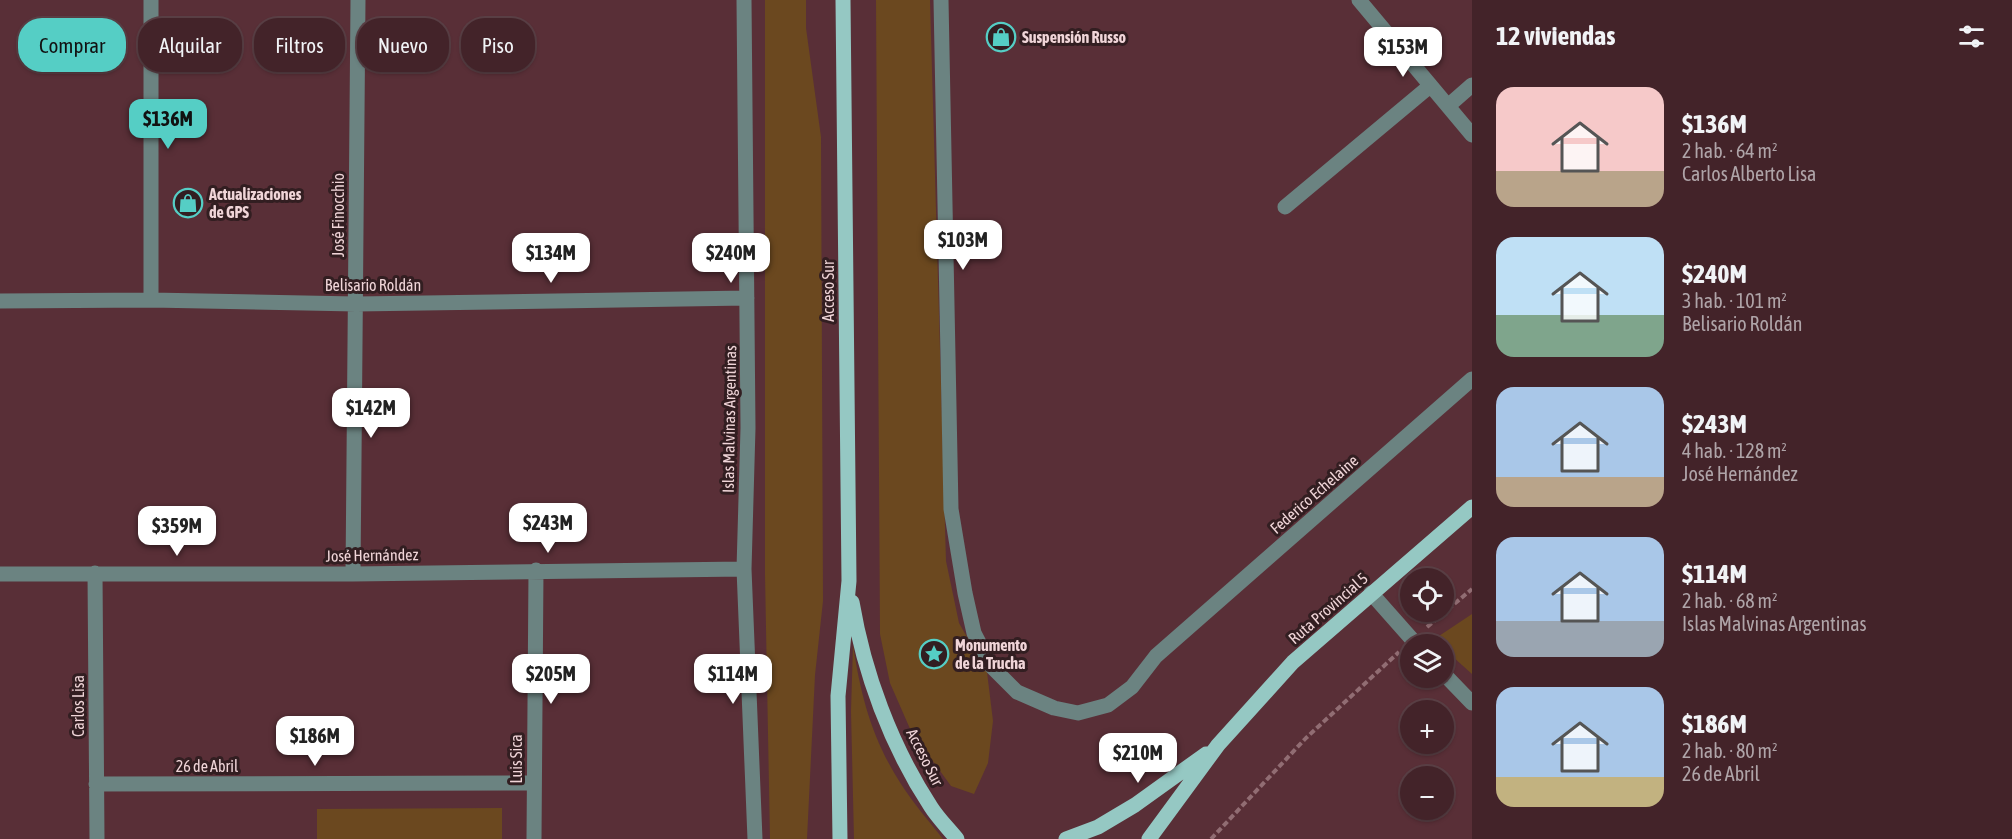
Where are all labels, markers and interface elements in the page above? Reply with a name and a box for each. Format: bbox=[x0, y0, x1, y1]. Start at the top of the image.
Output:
chip: Comprar bbox=[18, 18, 126, 72]
chip: Alquilar bbox=[138, 18, 242, 72]
chip: Filtros bbox=[254, 18, 345, 72]
chip: Nuevo bbox=[357, 18, 449, 72]
chip: Piso bbox=[461, 18, 535, 72]
icon: filters bbox=[1955, 20, 1988, 53]
shop icon: Suspensión Russo bbox=[985, 21, 1017, 53]
text: 12 viviendas bbox=[1496, 21, 1615, 51]
pin: $153M bbox=[1361, 27, 1445, 78]
place label: Suspensión Russo bbox=[1022, 28, 1127, 46]
text: $153M bbox=[1378, 35, 1428, 58]
pin: $136M bbox=[126, 99, 210, 150]
text: $136M bbox=[143, 107, 193, 130]
text: $136M bbox=[1682, 109, 1747, 139]
icon: home bbox=[1544, 111, 1616, 183]
text: 2 hab. · 64 m² bbox=[1682, 139, 1777, 162]
text: Carlos Alberto Lisa bbox=[1682, 162, 1816, 185]
street label: José Finocchio bbox=[329, 173, 347, 257]
place label: Actualizaciones de GPS bbox=[208, 185, 302, 221]
shop icon: Actualizaciones de GPS bbox=[172, 187, 204, 219]
pin: $103M bbox=[921, 220, 1005, 271]
text: $103M bbox=[938, 228, 988, 251]
pin: $134M bbox=[509, 233, 593, 284]
pin: $240M bbox=[689, 233, 773, 284]
text: $134M bbox=[526, 241, 576, 264]
text: $240M bbox=[706, 241, 756, 264]
text: $240M bbox=[1682, 259, 1747, 289]
street label: Acceso Sur bbox=[819, 260, 837, 322]
icon: home bbox=[1544, 261, 1616, 333]
street label: Belisario Roldán bbox=[325, 276, 421, 294]
text: 3 hab. · 101 m² bbox=[1682, 289, 1787, 312]
text: Belisario Roldán bbox=[1682, 312, 1802, 335]
street label: Islas Malvinas Argentinas bbox=[719, 345, 740, 493]
pin: $142M bbox=[329, 388, 413, 439]
text: $142M bbox=[346, 396, 396, 419]
text: $243M bbox=[1682, 409, 1747, 439]
icon: home bbox=[1544, 411, 1616, 483]
text: 4 hab. · 128 m² bbox=[1682, 439, 1787, 462]
street label: Federico Echelaine bbox=[1266, 451, 1362, 537]
text: José Hernández bbox=[1682, 462, 1798, 485]
pin: $243M bbox=[506, 503, 590, 554]
pin: $359M bbox=[135, 506, 219, 557]
text: $243M bbox=[523, 511, 573, 534]
text: $359M bbox=[152, 514, 202, 537]
street label: José Hernández bbox=[326, 545, 419, 565]
text: $114M bbox=[1682, 559, 1747, 589]
icon: home bbox=[1544, 561, 1616, 633]
map controls bbox=[1400, 568, 1454, 820]
button: locate bbox=[1400, 568, 1454, 622]
street label: Ruta Provincial 5 bbox=[1285, 569, 1371, 647]
text: 2 hab. · 68 m² bbox=[1682, 589, 1777, 612]
text: Islas Malvinas Argentinas bbox=[1682, 612, 1867, 635]
button: layers bbox=[1400, 634, 1454, 688]
place label: Monumento de la Trucha bbox=[955, 636, 1028, 672]
place icon: Monumento de la Trucha bbox=[918, 638, 950, 670]
pin: $205M bbox=[509, 654, 593, 705]
pin: $114M bbox=[691, 654, 775, 705]
text: $205M bbox=[526, 662, 576, 685]
text: $114M bbox=[708, 662, 758, 685]
street label: Carlos Lisa bbox=[69, 675, 87, 737]
button: + bbox=[1400, 700, 1454, 754]
text: $186M bbox=[1682, 709, 1747, 739]
icon: home bbox=[1544, 711, 1616, 783]
pin: $186M bbox=[273, 716, 357, 767]
text: $186M bbox=[290, 724, 340, 747]
street label: Acceso Sur bbox=[903, 726, 947, 789]
pin: $210M bbox=[1096, 733, 1180, 784]
street label: Luis Sica bbox=[507, 734, 525, 784]
text: 2 hab. · 80 m² bbox=[1682, 739, 1777, 762]
text: $210M bbox=[1113, 741, 1163, 764]
street label: 26 de Abril bbox=[176, 757, 239, 775]
text: 26 de Abril bbox=[1682, 762, 1760, 785]
button: − bbox=[1400, 766, 1454, 820]

